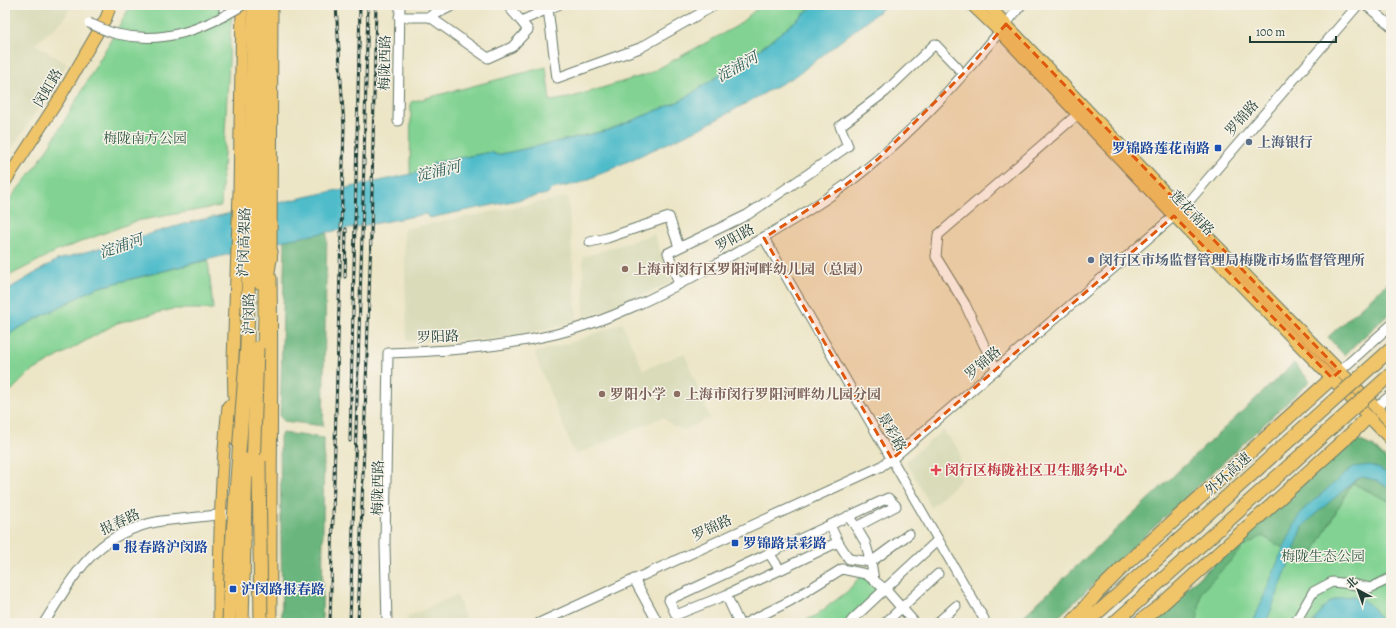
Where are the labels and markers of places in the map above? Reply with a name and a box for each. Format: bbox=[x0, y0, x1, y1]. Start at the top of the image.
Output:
place label: 上海银行 bbox=[1257, 133, 1313, 152]
marker: 上海银行 bbox=[1244, 137, 1254, 147]
place label: 罗锦路莲花南路 bbox=[1112, 139, 1210, 158]
marker: 罗锦路莲花南路 bbox=[1213, 143, 1223, 153]
place label: 闵行区市场监督管理局梅陇市场监督管理所 bbox=[1099, 251, 1365, 270]
marker: 闵行区市场监督管理局梅陇市场监督管理所 bbox=[1086, 255, 1096, 265]
place label: 上海市闵行区罗阳河畔幼儿园（总园） bbox=[633, 260, 871, 279]
marker: 上海市闵行区罗阳河畔幼儿园（总园） bbox=[620, 264, 630, 274]
place label: 罗阳小学 bbox=[610, 385, 666, 404]
place label: 上海市闵行罗阳河畔幼儿园分园 bbox=[685, 385, 881, 404]
marker: 罗阳小学 bbox=[597, 389, 607, 399]
marker: 上海市闵行罗阳河畔幼儿园分园 bbox=[672, 389, 682, 399]
place label: 闵行区梅陇社区卫生服务中心 bbox=[945, 461, 1127, 480]
marker: 闵行区梅陇社区卫生服务中心 bbox=[930, 464, 942, 476]
place label: 罗锦路景彩路 bbox=[743, 534, 827, 553]
place label: 报春路沪闵路 bbox=[124, 538, 208, 557]
marker: 罗锦路景彩路 bbox=[730, 538, 740, 548]
marker: 报春路沪闵路 bbox=[111, 542, 121, 552]
place label: 沪闵路报春路 bbox=[241, 580, 325, 599]
marker: 沪闵路报春路 bbox=[228, 584, 238, 594]

